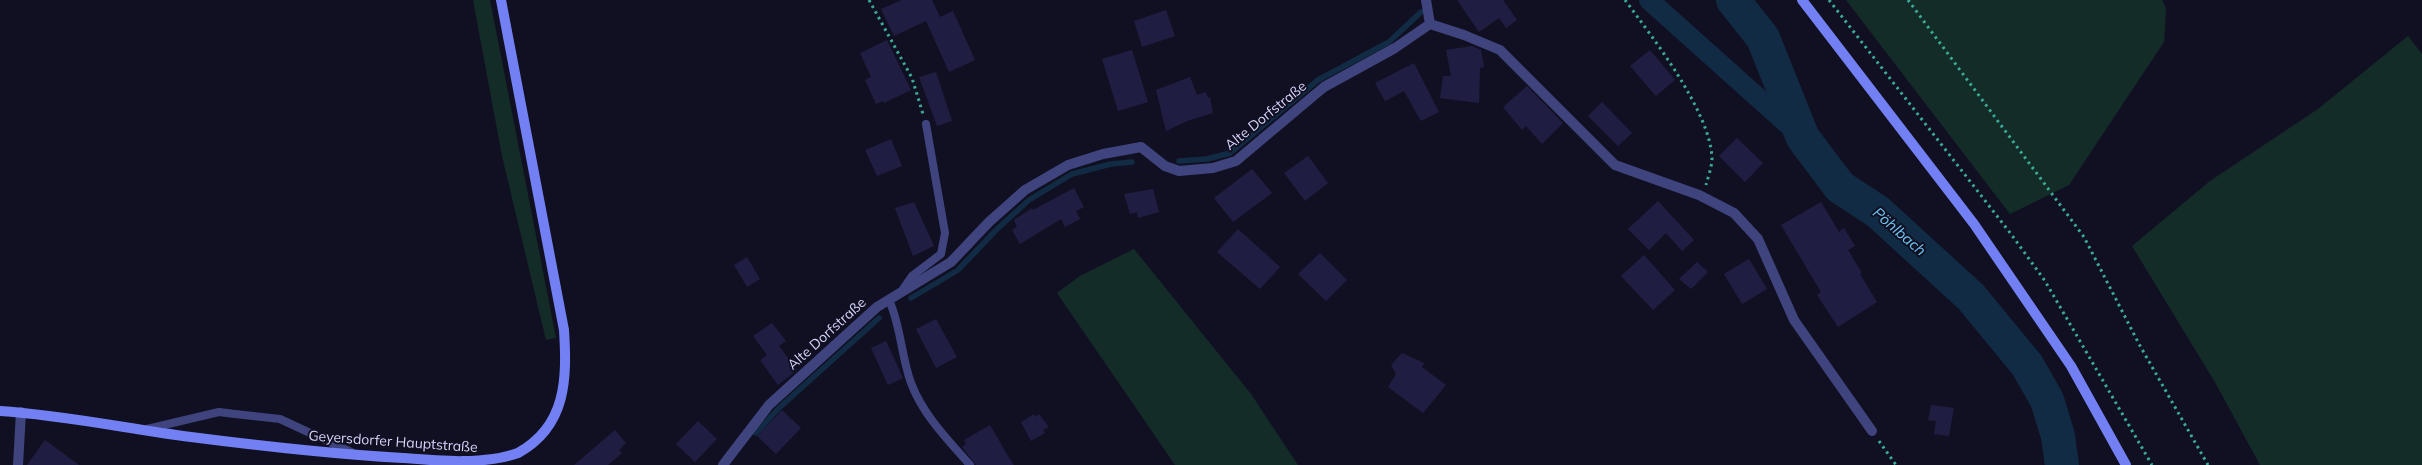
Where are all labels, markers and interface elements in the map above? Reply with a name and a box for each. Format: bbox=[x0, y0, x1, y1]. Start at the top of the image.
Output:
street label: Alte Dorfstraße bbox=[1222, 78, 1310, 154]
water label: Pöhlbach bbox=[1869, 204, 1929, 260]
street label: Alte Dorfstraße bbox=[784, 294, 870, 374]
street label: Geyersdorfer Hauptstraße bbox=[308, 428, 478, 456]

